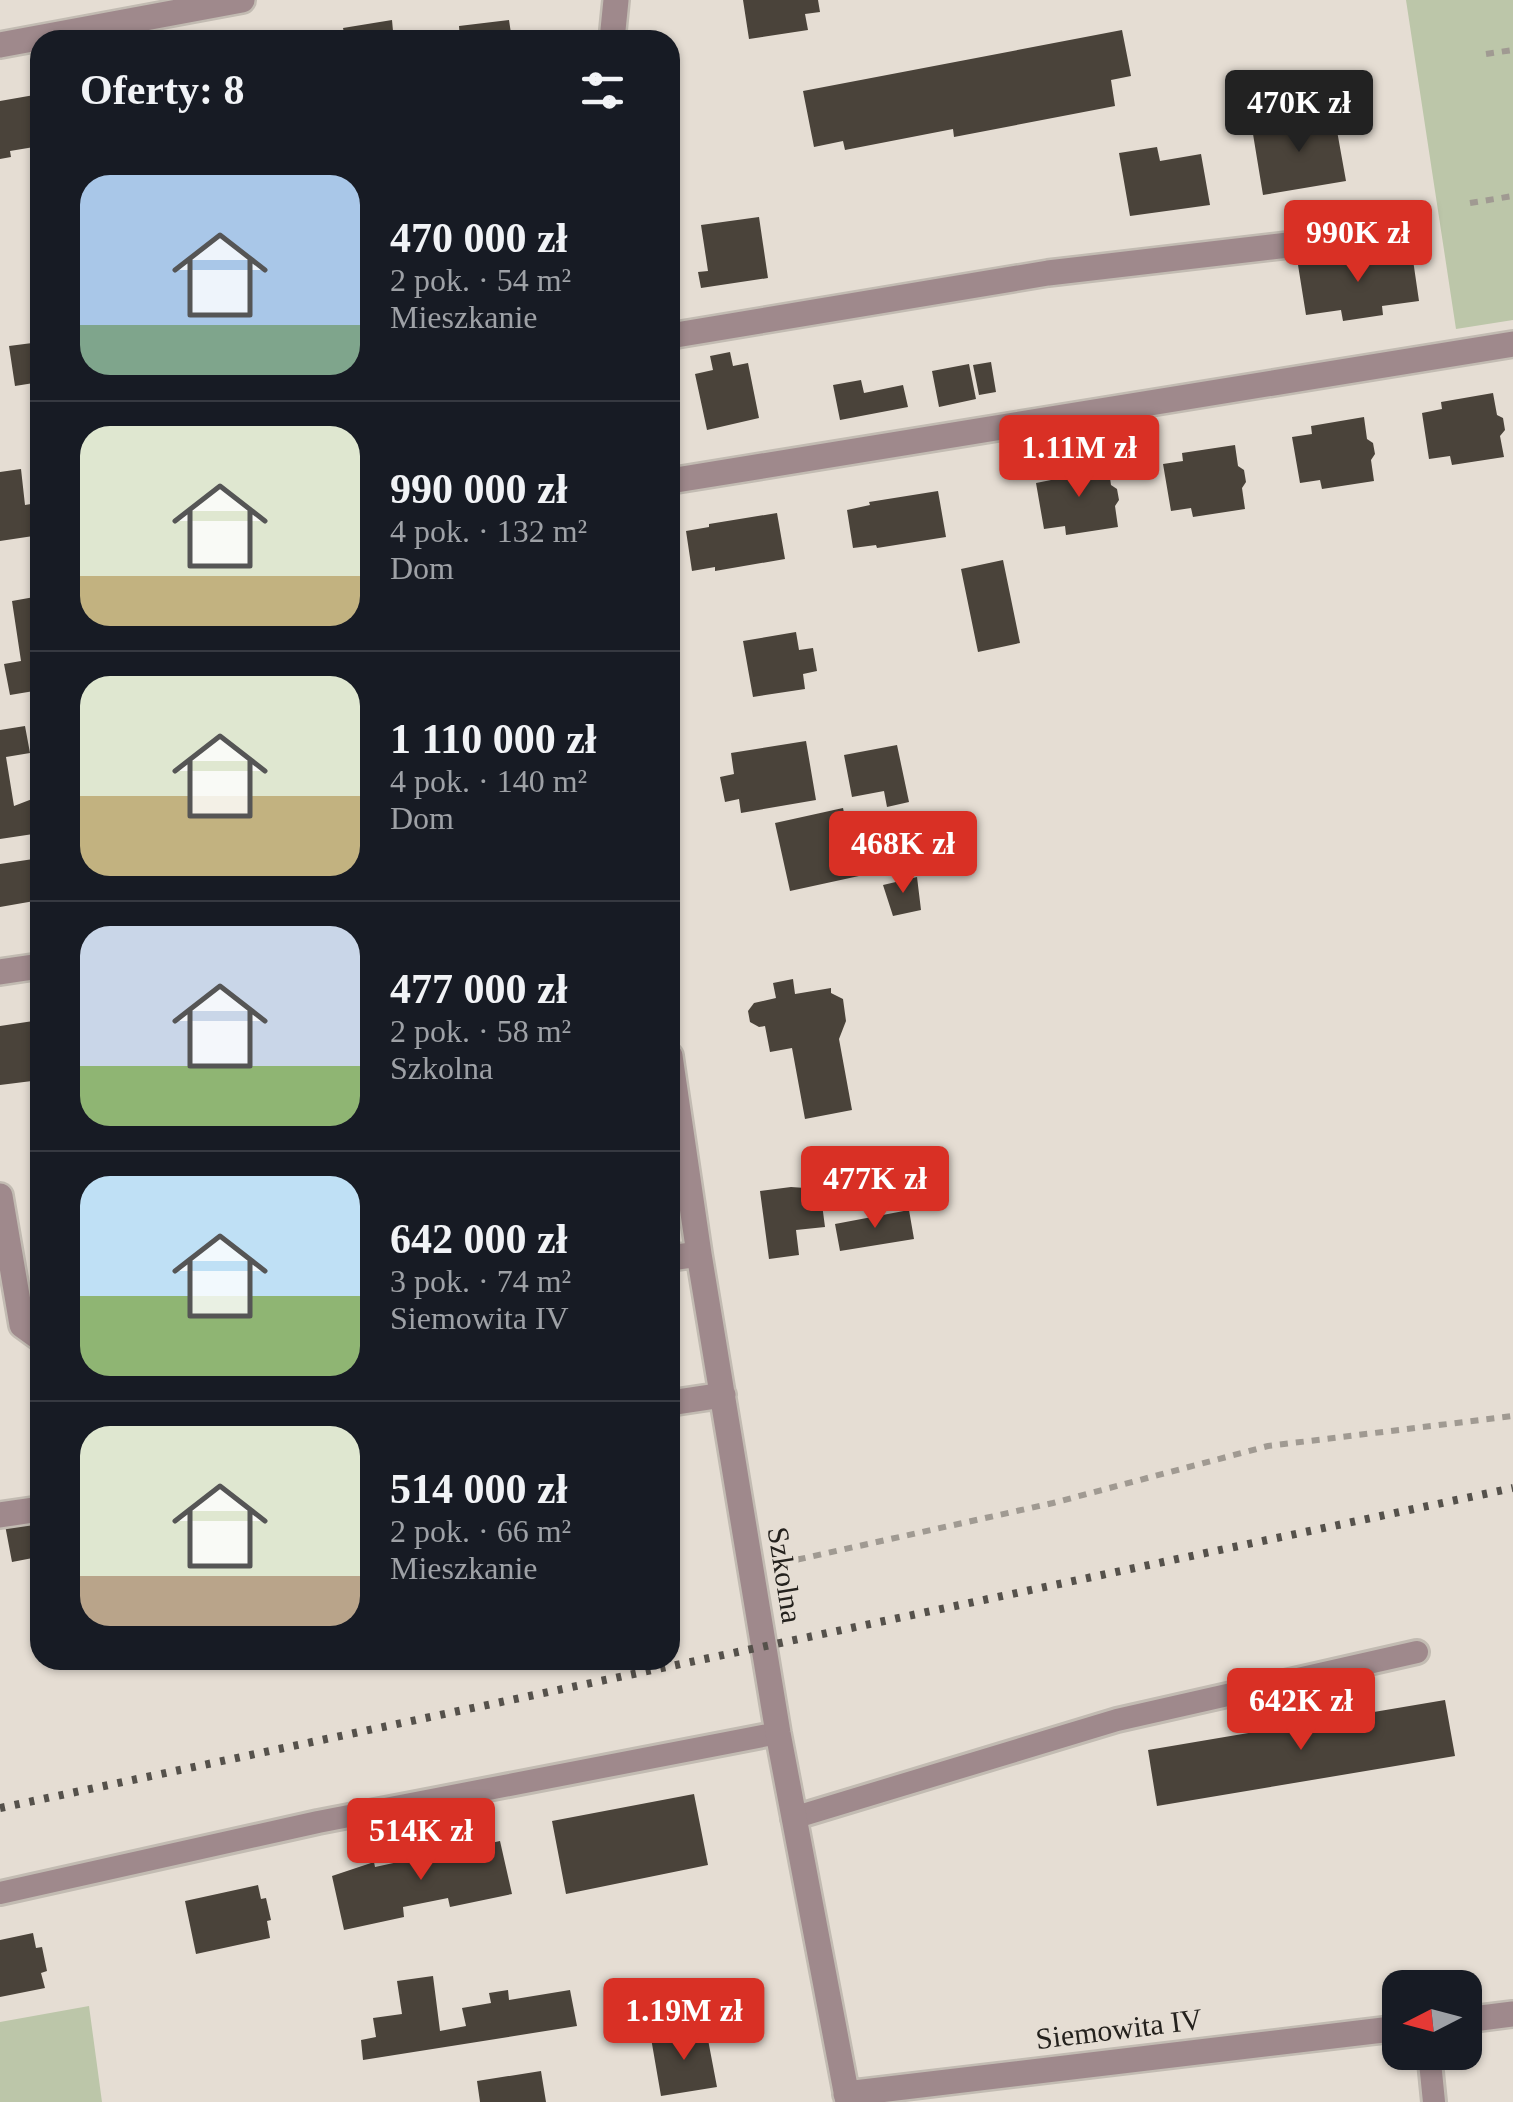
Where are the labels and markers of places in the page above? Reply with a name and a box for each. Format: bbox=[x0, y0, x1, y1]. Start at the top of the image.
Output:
pin: 470K zł bbox=[1207, 70, 1391, 155]
pin: 990K zł bbox=[1266, 200, 1450, 285]
pin: 1.11M zł bbox=[976, 415, 1182, 500]
pin: 468K zł bbox=[811, 811, 995, 896]
pin: 477K zł bbox=[783, 1146, 967, 1231]
pin: 642K zł bbox=[1209, 1668, 1393, 1753]
pin: 514K zł bbox=[329, 1798, 513, 1883]
pin: 1.19M zł bbox=[581, 1978, 787, 2063]

